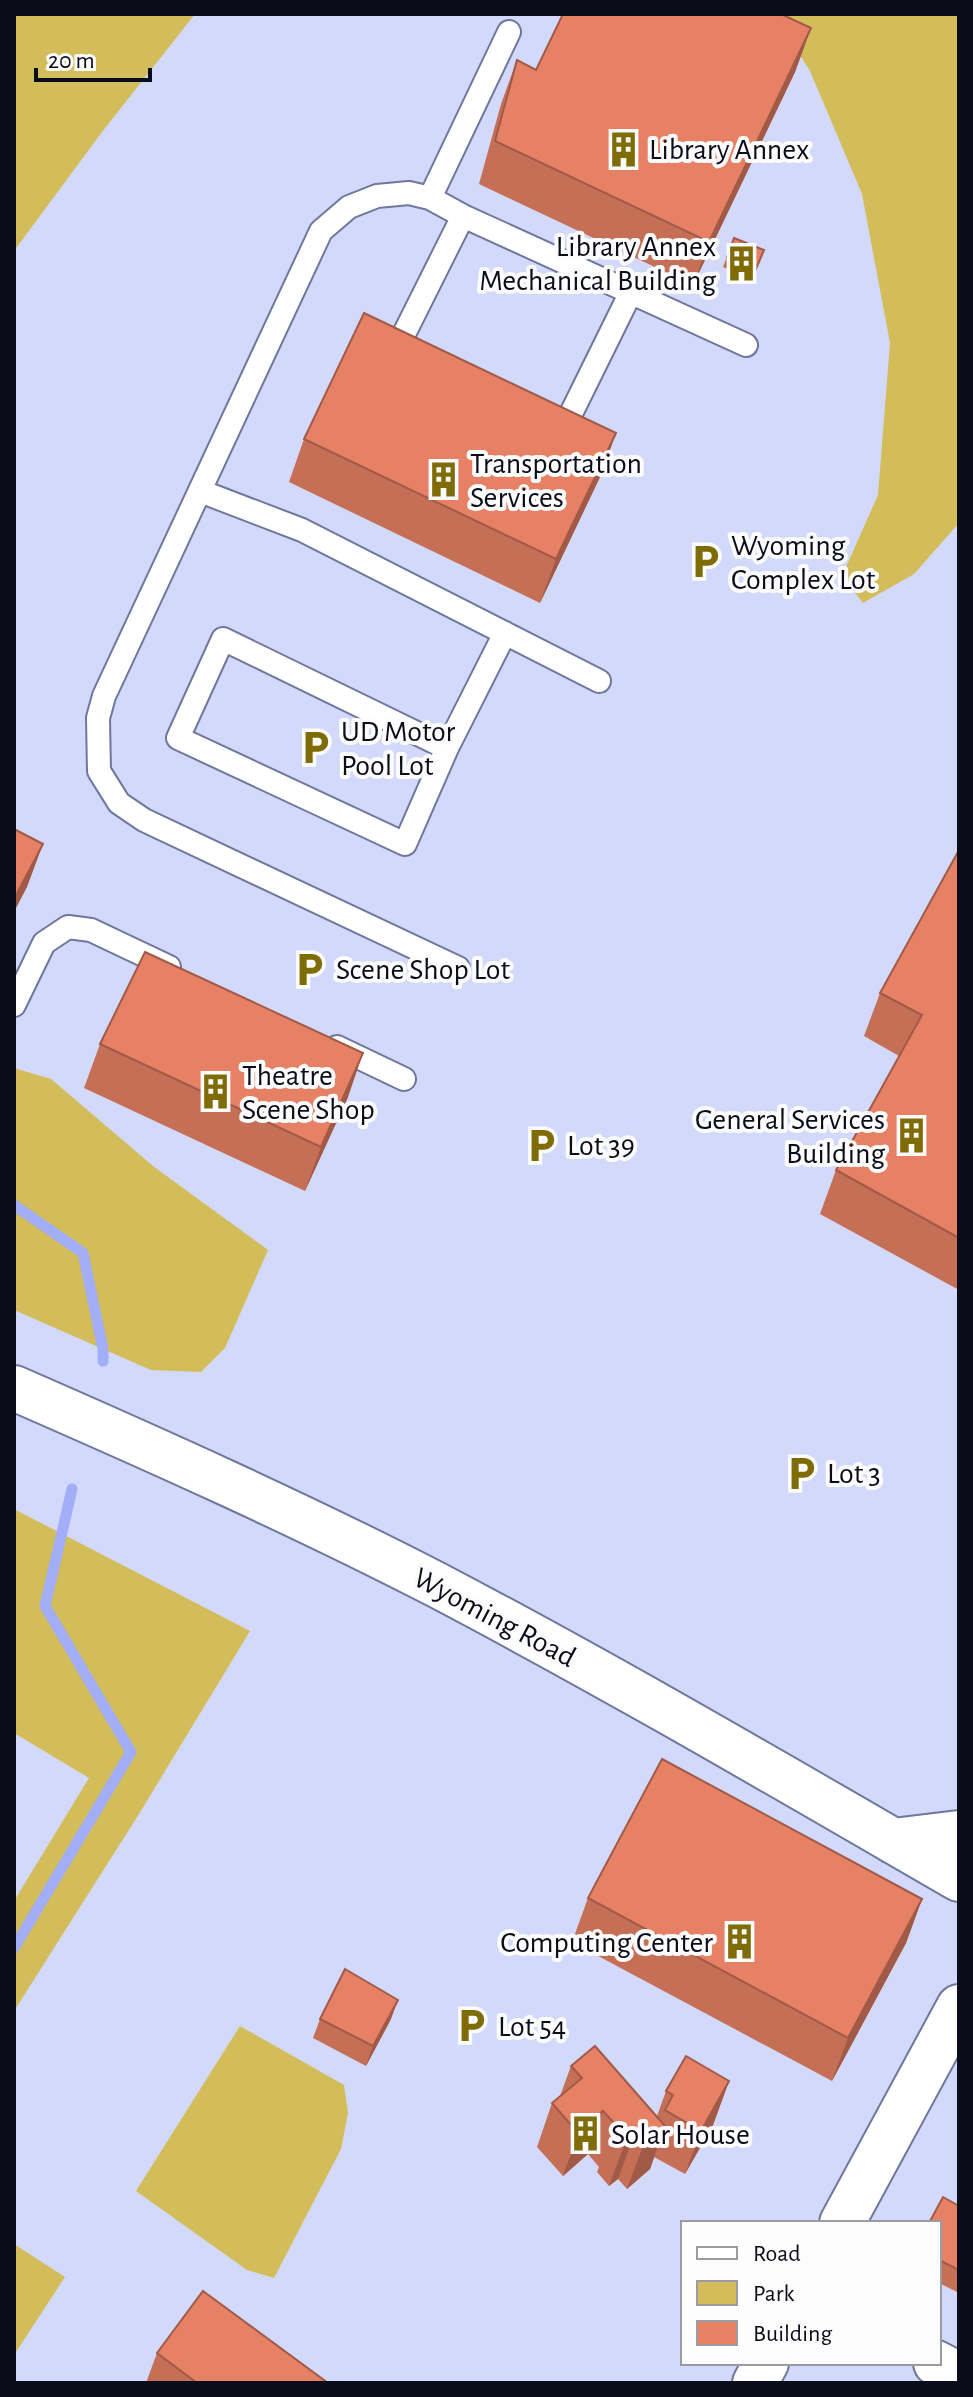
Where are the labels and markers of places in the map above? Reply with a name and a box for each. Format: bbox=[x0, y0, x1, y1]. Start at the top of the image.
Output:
building icon: Library Annex bbox=[604, 130, 642, 168]
place label: Library Annex bbox=[649, 135, 809, 165]
place label: Library Annex Mechanical Building bbox=[479, 232, 716, 296]
building icon: Library Annex Mechanical Building bbox=[723, 244, 761, 282]
place label: Transportation Services bbox=[470, 449, 642, 513]
building icon: Transportation Services bbox=[425, 461, 463, 499]
place label: Wyoming Complex Lot bbox=[731, 531, 876, 595]
parking icon: Wyoming Complex Lot bbox=[686, 543, 724, 581]
place label: UD Motor Pool Lot bbox=[341, 717, 455, 781]
parking icon: UD Motor Pool Lot bbox=[296, 729, 334, 767]
parking icon: Scene Shop Lot bbox=[291, 950, 329, 988]
place label: Scene Shop Lot bbox=[336, 955, 510, 985]
place label: Theatre Scene Shop bbox=[242, 1061, 375, 1125]
building icon: Theatre Scene Shop bbox=[197, 1073, 235, 1111]
place label: General Services Building bbox=[695, 1105, 885, 1169]
building icon: General Services Building bbox=[892, 1117, 930, 1155]
parking icon: Lot 39 bbox=[522, 1126, 560, 1164]
place label: Lot 39 bbox=[567, 1131, 635, 1161]
parking icon: Lot 3 bbox=[782, 1454, 820, 1492]
place label: Lot 3 bbox=[827, 1459, 881, 1489]
building icon: Computing Center bbox=[720, 1923, 758, 1961]
place label: Computing Center bbox=[500, 1928, 713, 1958]
parking icon: Lot 54 bbox=[453, 2007, 491, 2045]
place label: Lot 54 bbox=[498, 2012, 566, 2042]
building icon: Solar House bbox=[566, 2115, 604, 2153]
place label: Solar House bbox=[611, 2120, 750, 2150]

